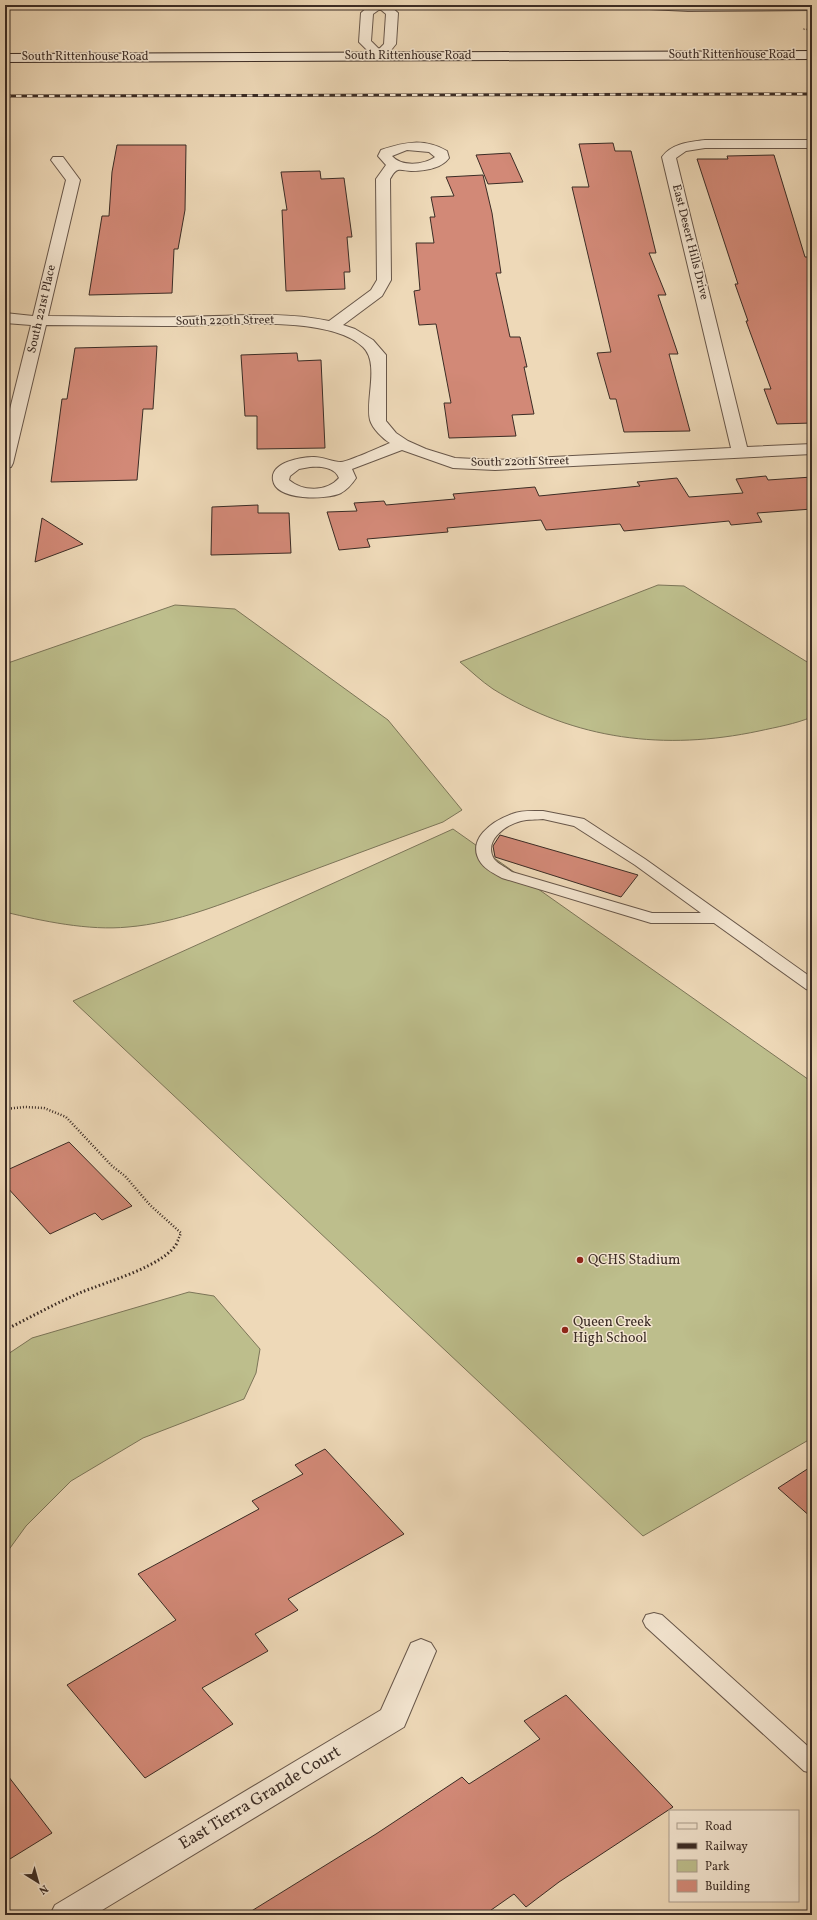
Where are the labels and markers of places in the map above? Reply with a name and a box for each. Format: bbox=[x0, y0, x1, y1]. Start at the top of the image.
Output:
place label: QCHS Stadium bbox=[588, 1251, 680, 1270]
marker: QCHS Stadium bbox=[575, 1255, 585, 1265]
place label: Queen Creek High School bbox=[573, 1313, 652, 1348]
marker: Queen Creek High School bbox=[560, 1325, 570, 1335]

